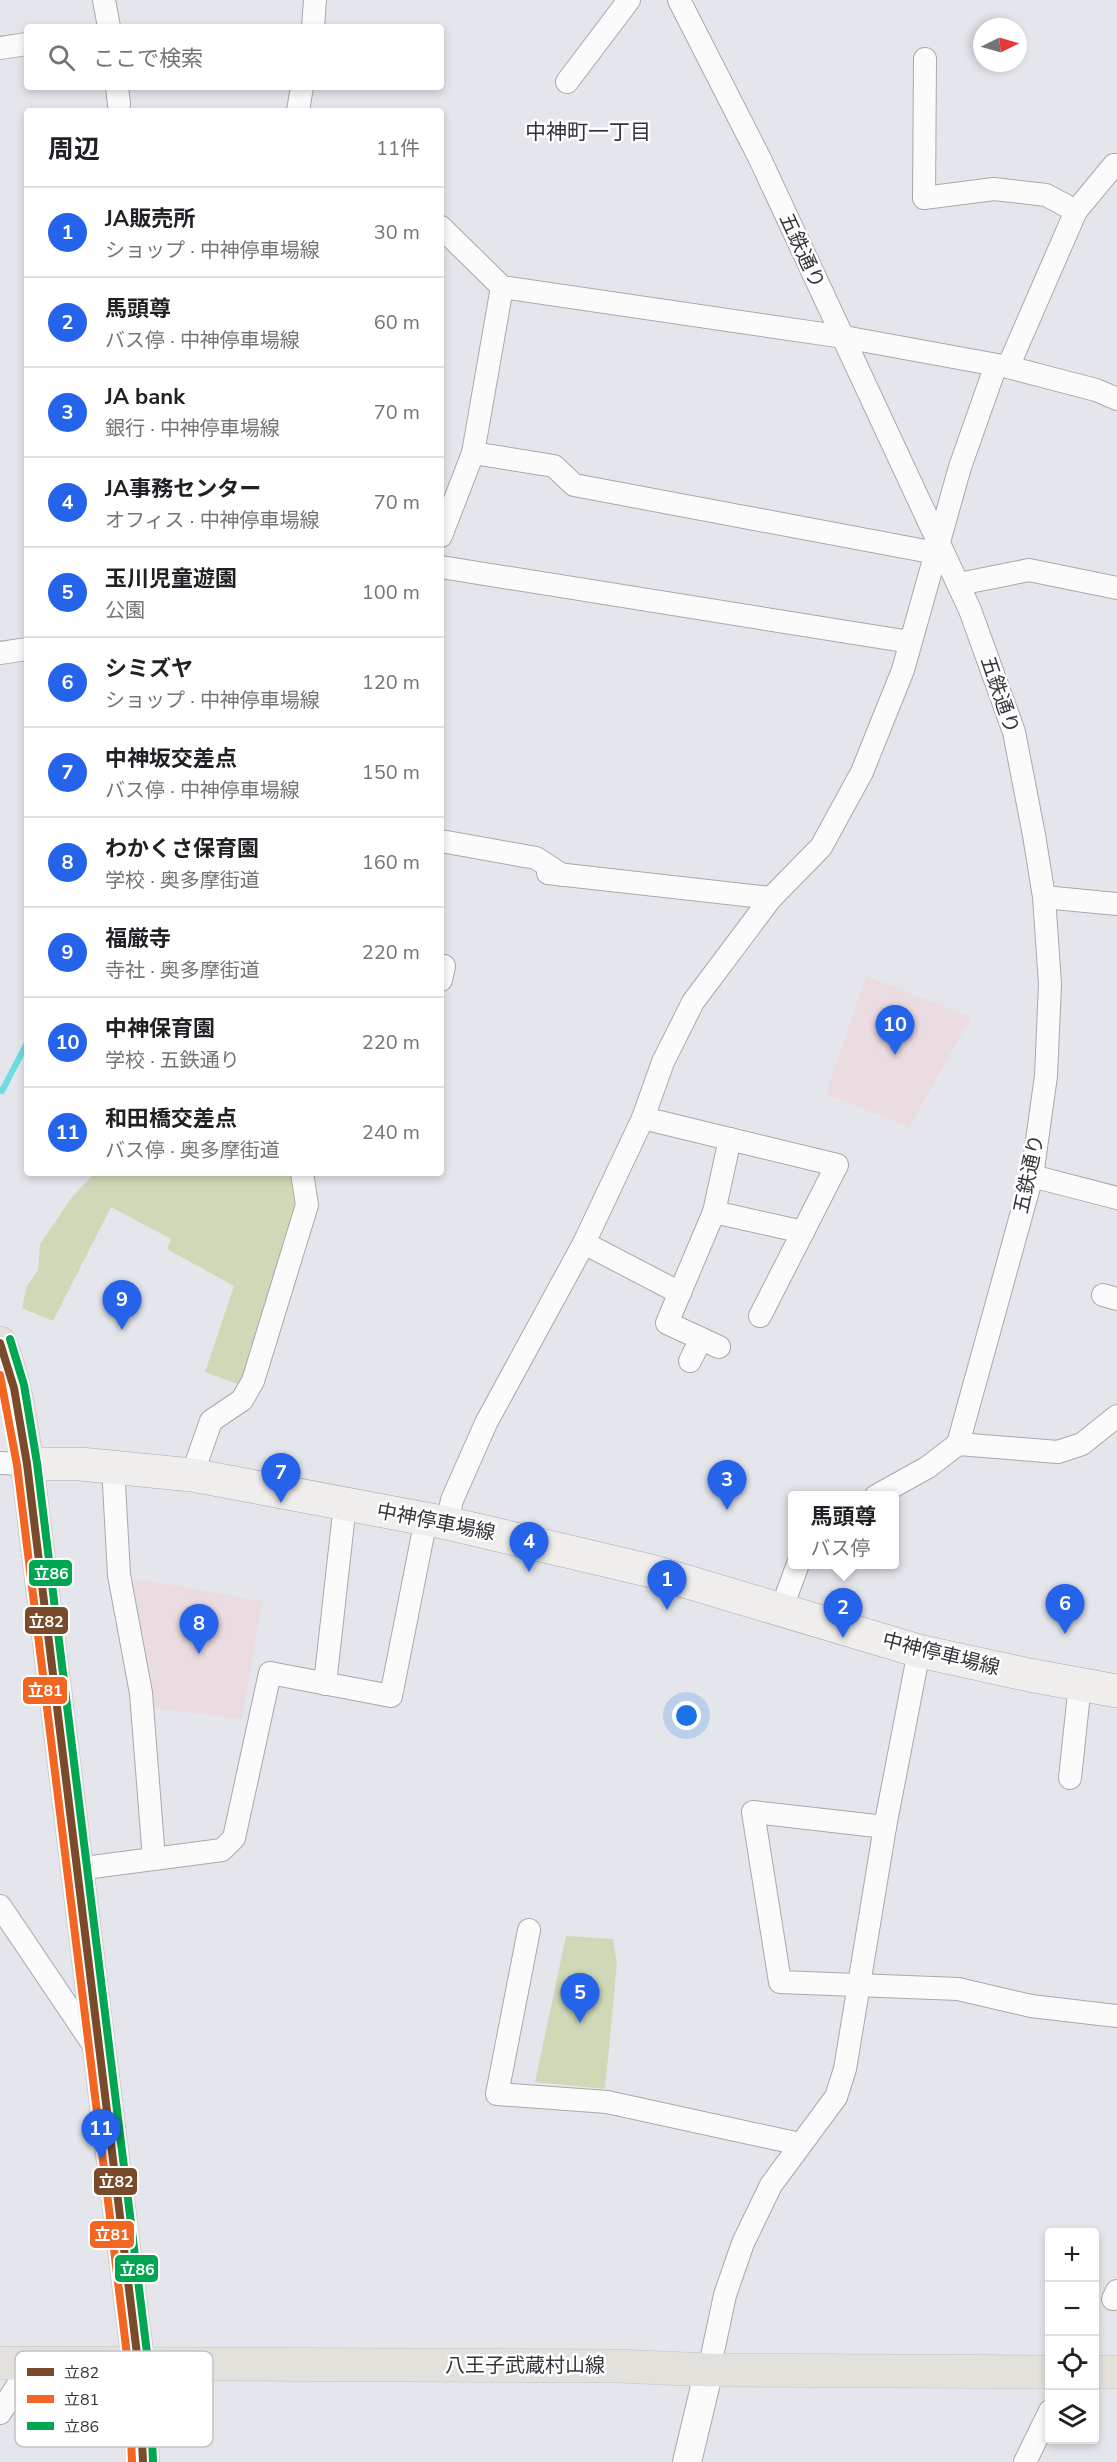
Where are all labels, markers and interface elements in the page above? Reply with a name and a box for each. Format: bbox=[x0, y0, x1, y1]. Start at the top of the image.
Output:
north arrow bbox=[973, 18, 1027, 72]
search box bbox=[24, 24, 444, 90]
icon: search bbox=[45, 41, 78, 74]
text: ここで検索 bbox=[93, 44, 203, 74]
district label: 中神町一丁目 bbox=[525, 118, 651, 146]
text: 周辺 bbox=[48, 132, 100, 167]
text: 11件 bbox=[376, 135, 420, 162]
text: JA販売所 bbox=[105, 204, 195, 234]
street label: 五鉄通り bbox=[773, 209, 831, 293]
text: 1 bbox=[62, 219, 74, 246]
text: 30 m bbox=[374, 219, 420, 246]
text: ショップ · 中神停車場線 bbox=[105, 237, 320, 264]
text: 馬頭尊 bbox=[105, 294, 171, 324]
text: 2 bbox=[62, 309, 74, 336]
text: 60 m bbox=[374, 309, 420, 336]
text: バス停 · 中神停車場線 bbox=[105, 327, 300, 354]
text: JA bank bbox=[105, 382, 185, 412]
text: 3 bbox=[62, 399, 74, 426]
text: 70 m bbox=[374, 399, 420, 426]
text: 銀行 · 中神停車場線 bbox=[105, 415, 280, 442]
text: JA事務センター bbox=[105, 474, 261, 504]
text: 4 bbox=[62, 489, 74, 516]
text: 70 m bbox=[374, 489, 420, 516]
text: オフィス · 中神停車場線 bbox=[105, 507, 319, 534]
text: 玉川児童遊園 bbox=[105, 564, 237, 594]
text: 5 bbox=[62, 579, 74, 606]
text: 100 m bbox=[362, 579, 420, 606]
text: 公園 bbox=[105, 597, 145, 624]
street label: 五鉄通り bbox=[974, 653, 1026, 737]
text: シミズヤ bbox=[105, 654, 193, 684]
text: 6 bbox=[62, 669, 74, 696]
text: 120 m bbox=[362, 669, 420, 696]
text: ショップ · 中神停車場線 bbox=[105, 687, 320, 714]
text: 中神坂交差点 bbox=[105, 744, 237, 774]
text: 7 bbox=[62, 759, 74, 786]
text: 150 m bbox=[362, 759, 420, 786]
text: バス停 · 中神停車場線 bbox=[105, 777, 300, 804]
text: わかくさ保育園 bbox=[105, 834, 259, 864]
text: 8 bbox=[62, 849, 74, 876]
text: 160 m bbox=[362, 849, 420, 876]
text: 学校 · 奥多摩街道 bbox=[105, 867, 260, 894]
text: 福厳寺 bbox=[105, 924, 171, 954]
text: 9 bbox=[62, 939, 74, 966]
text: 220 m bbox=[362, 939, 420, 966]
text: 寺社 · 奥多摩街道 bbox=[105, 957, 260, 984]
pin: 10 bbox=[876, 1006, 914, 1055]
text: 中神保育園 bbox=[105, 1014, 215, 1044]
text: 10 bbox=[56, 1029, 80, 1056]
text: 220 m bbox=[362, 1029, 420, 1056]
text: 学校 · 五鉄通り bbox=[105, 1047, 240, 1074]
text: 和田橋交差点 bbox=[105, 1104, 237, 1134]
text: 11 bbox=[56, 1119, 80, 1146]
text: 240 m bbox=[362, 1119, 420, 1146]
street label: 五鉄通り bbox=[1007, 1132, 1051, 1216]
text: バス停 · 奥多摩街道 bbox=[105, 1137, 280, 1164]
pin: 9 bbox=[102, 1280, 142, 1330]
pin: 7 bbox=[262, 1454, 300, 1503]
pin: 3 bbox=[708, 1460, 746, 1510]
popup bbox=[788, 1491, 899, 1569]
street label: 中神停車場線 bbox=[375, 1497, 497, 1547]
text: 馬頭尊 bbox=[810, 1502, 877, 1532]
pin: 4 bbox=[510, 1522, 548, 1572]
text: バス停 bbox=[810, 1535, 870, 1562]
line badge: 立86 bbox=[28, 1559, 73, 1587]
pin: 1 bbox=[648, 1560, 686, 1610]
text: 立86 bbox=[33, 1563, 69, 1585]
pin: 6 bbox=[1046, 1584, 1084, 1634]
pin: 2 bbox=[824, 1588, 862, 1638]
pin: 8 bbox=[180, 1604, 218, 1654]
line badge: 立82 bbox=[24, 1606, 69, 1635]
text: 立82 bbox=[28, 1611, 64, 1633]
street label: 中神停車場線 bbox=[880, 1626, 1002, 1682]
line badge: 立81 bbox=[22, 1676, 68, 1705]
text: 立81 bbox=[27, 1680, 63, 1702]
your location bbox=[672, 1701, 701, 1730]
pin: 5 bbox=[560, 1974, 600, 2023]
pin: 11 bbox=[82, 2110, 120, 2159]
line badge: 立82 bbox=[93, 2167, 138, 2196]
text: 立82 bbox=[98, 2171, 134, 2193]
line badge: 立81 bbox=[89, 2220, 135, 2249]
text: 立81 bbox=[94, 2224, 130, 2246]
map controls bbox=[1045, 2228, 1099, 2444]
button: + bbox=[1045, 2228, 1099, 2282]
line badge: 立86 bbox=[114, 2254, 159, 2283]
text: 立86 bbox=[119, 2259, 155, 2281]
button: − bbox=[1045, 2282, 1099, 2336]
button: locate bbox=[1045, 2336, 1099, 2390]
legend bbox=[15, 2351, 213, 2447]
street label: 八王子武蔵村山線 bbox=[445, 2352, 605, 2379]
text: 立82 bbox=[64, 2362, 99, 2384]
text: 立81 bbox=[64, 2389, 99, 2411]
button: layers bbox=[1045, 2390, 1099, 2444]
text: 立86 bbox=[64, 2416, 99, 2438]

